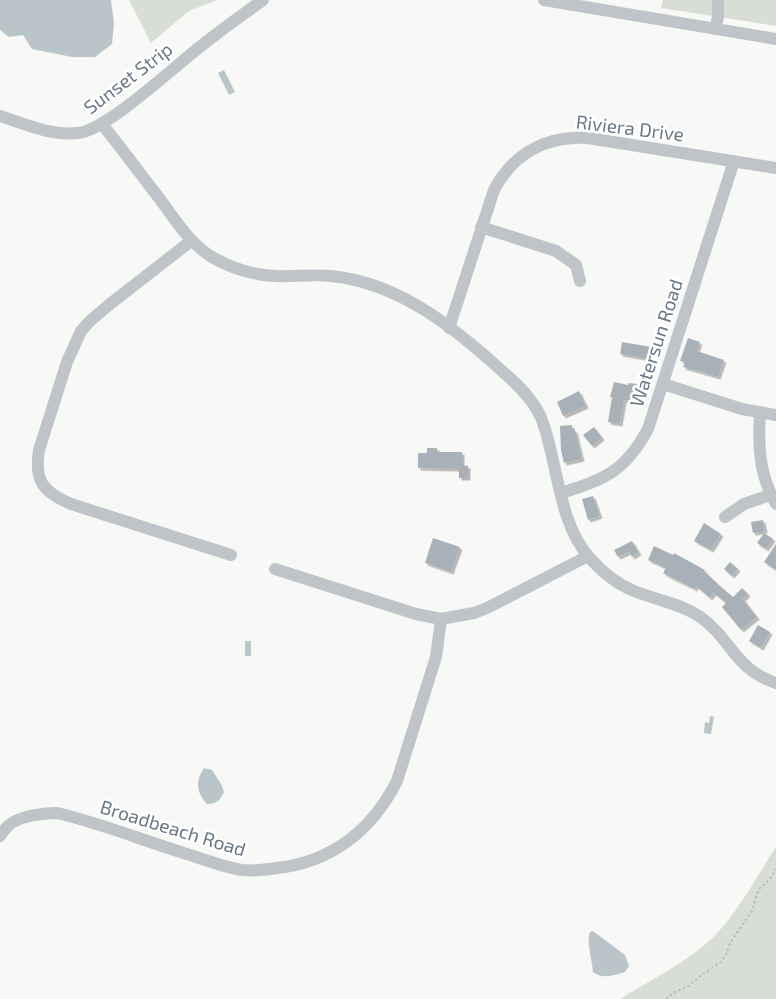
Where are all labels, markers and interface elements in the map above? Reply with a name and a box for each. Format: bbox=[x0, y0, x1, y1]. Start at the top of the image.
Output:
street label: Sunset Strip bbox=[79, 37, 177, 118]
street label: Riviera Drive bbox=[575, 109, 685, 146]
street label: Watersun Road bbox=[624, 276, 687, 410]
street label: Broadbeach Road bbox=[98, 794, 249, 861]

